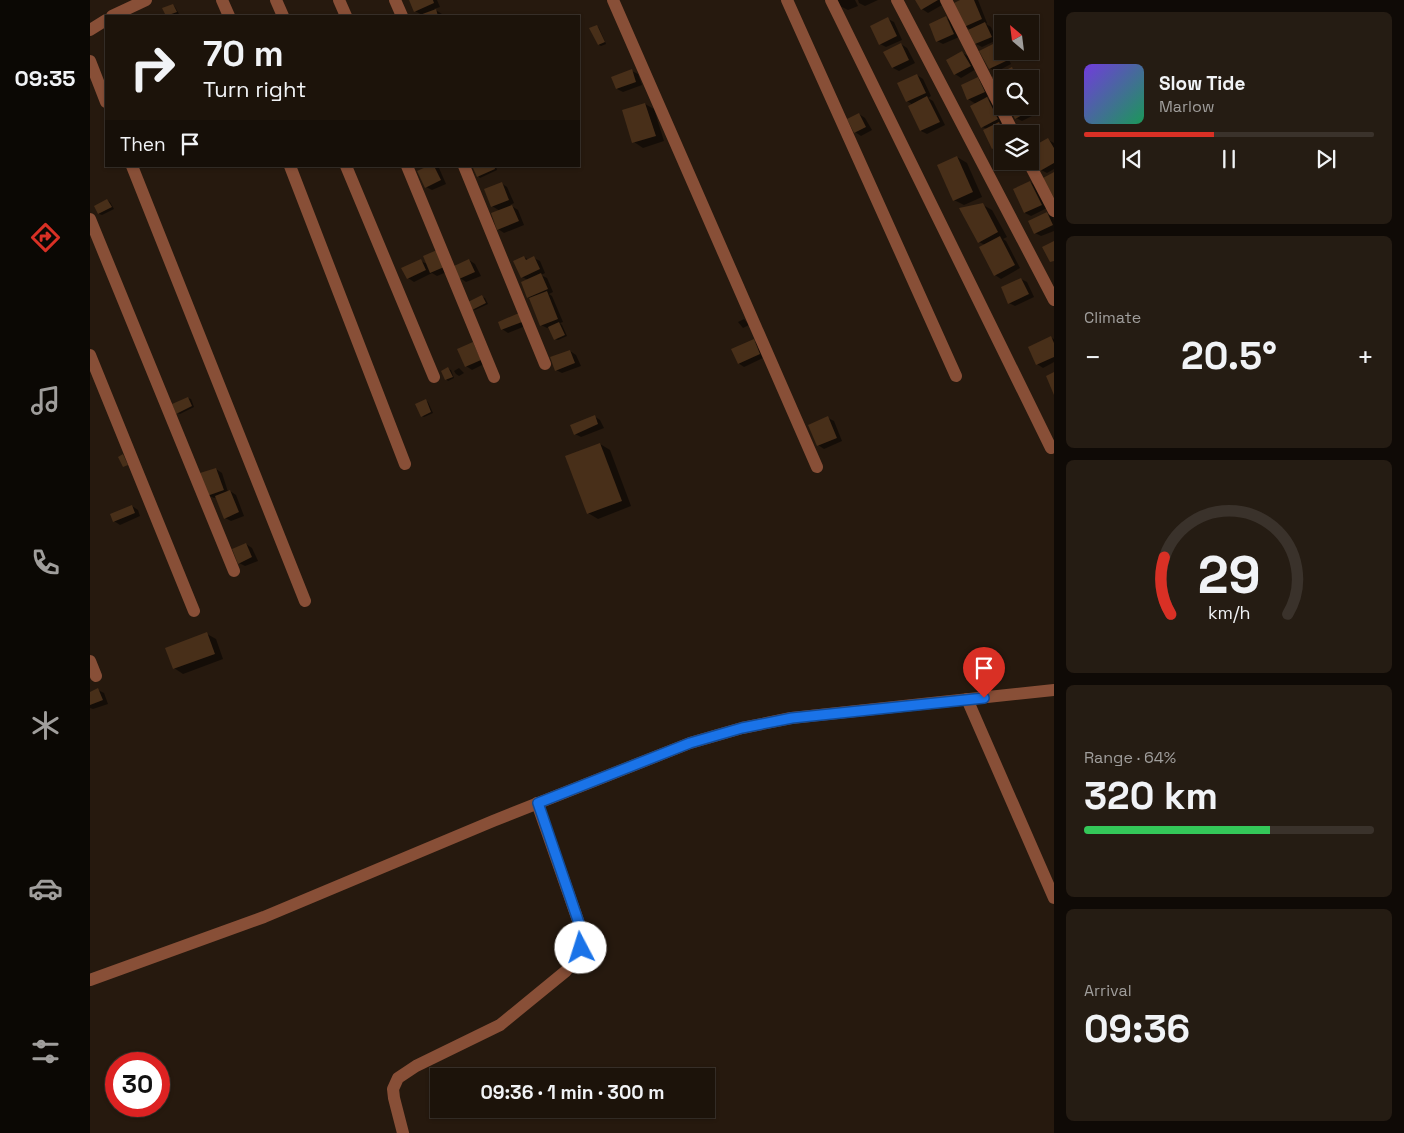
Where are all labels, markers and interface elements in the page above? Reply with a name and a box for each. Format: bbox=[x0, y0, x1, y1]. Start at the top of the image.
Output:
north arrow bbox=[994, 15, 1039, 60]
map controls bbox=[994, 15, 1039, 170]
text: 70 m bbox=[203, 32, 284, 76]
icon: right bbox=[120, 35, 185, 100]
text: 09:35 bbox=[15, 64, 75, 92]
button: search bbox=[994, 70, 1039, 115]
text: Slow Tide bbox=[1159, 71, 1245, 96]
text: Turn right bbox=[203, 75, 306, 103]
text: Marlow bbox=[1159, 96, 1215, 117]
button: layers bbox=[994, 125, 1039, 170]
icon: arrive bbox=[176, 130, 204, 158]
text: Then bbox=[120, 132, 166, 157]
icon: previous bbox=[1118, 145, 1146, 173]
icon: pause bbox=[1215, 145, 1243, 173]
icon: next bbox=[1312, 145, 1340, 173]
icon: directions bbox=[28, 220, 63, 255]
text: Climate bbox=[1084, 307, 1141, 328]
text: 20.5° bbox=[1181, 332, 1277, 380]
text: − bbox=[1084, 339, 1101, 375]
text: + bbox=[1357, 339, 1374, 375]
icon: music bbox=[28, 383, 63, 418]
text: 29 bbox=[1198, 542, 1260, 608]
icon: phone bbox=[28, 545, 63, 580]
text: km/h bbox=[1208, 601, 1250, 624]
pin bbox=[963, 647, 1005, 698]
icon: arrive bbox=[970, 654, 998, 682]
icon: climate bbox=[28, 708, 63, 743]
text: Range · 64% bbox=[1084, 747, 1176, 768]
text: 320 km bbox=[1084, 772, 1218, 820]
icon: car bbox=[28, 871, 63, 906]
position arrow bbox=[554, 921, 606, 973]
text: Arrival bbox=[1084, 980, 1132, 1001]
text: 09:36 bbox=[1084, 1005, 1190, 1053]
icon: filters bbox=[28, 1034, 63, 1069]
speed limit sign: 30 bbox=[105, 1052, 170, 1117]
text: 09:36 · 1 min · 300 m bbox=[480, 1080, 665, 1105]

